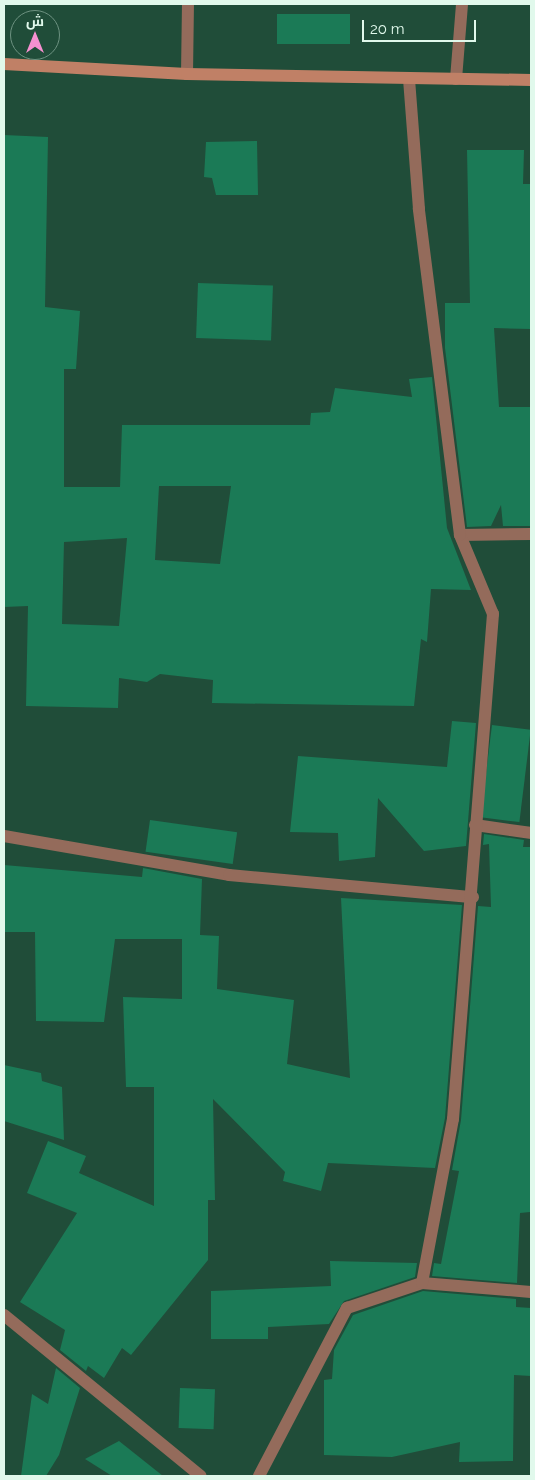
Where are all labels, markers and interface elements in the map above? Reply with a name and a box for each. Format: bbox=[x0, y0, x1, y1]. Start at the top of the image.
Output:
north arrow bbox=[10, 10, 60, 60]
scale bar bbox=[365, 10, 479, 42]
text: ش bbox=[26, 13, 44, 29]
text: 20 m bbox=[370, 20, 405, 38]

